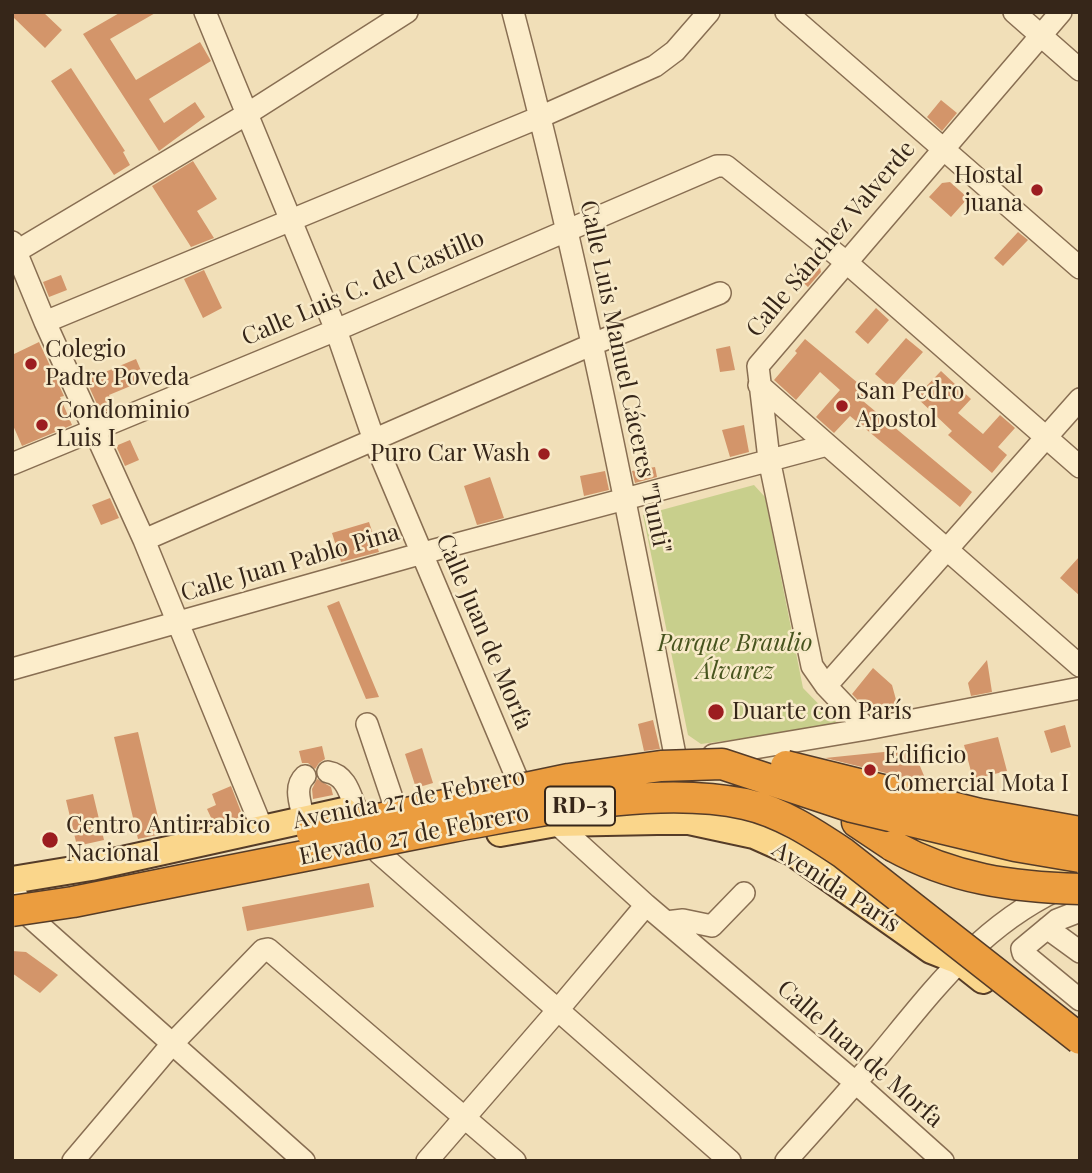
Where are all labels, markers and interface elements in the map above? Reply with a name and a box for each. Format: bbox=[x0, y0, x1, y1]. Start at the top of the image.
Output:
street label: Calle Sánchez Valverde bbox=[741, 135, 921, 343]
place label: Hostal juana bbox=[954, 162, 1023, 218]
marker: Hostal juana bbox=[1029, 182, 1045, 198]
street label: Calle Luis Manuel Cáceres "Tunti" bbox=[573, 198, 677, 556]
street label: Calle Luis C. del Castillo bbox=[237, 224, 489, 352]
place label: Colegio Padre Poveda bbox=[45, 336, 189, 392]
marker: Colegio Padre Poveda bbox=[23, 356, 39, 372]
place label: San Pedro Apostol bbox=[856, 378, 964, 434]
place label: Condominio Luis I bbox=[56, 397, 190, 453]
marker: San Pedro Apostol bbox=[834, 398, 850, 414]
marker: Condominio Luis I bbox=[34, 417, 50, 433]
place label: Puro Car Wash bbox=[370, 440, 530, 468]
marker: Puro Car Wash bbox=[536, 446, 552, 462]
street label: Calle Juan Pablo Pina bbox=[177, 518, 403, 608]
street label: Calle Juan de Morfa bbox=[430, 530, 538, 734]
park label: Parque Braulio Álvarez bbox=[657, 630, 813, 686]
place label: Duarte con París bbox=[732, 698, 912, 726]
marker: Duarte con París bbox=[706, 702, 726, 722]
place label: Edificio Comercial Mota I bbox=[884, 742, 1069, 798]
street label: Avenida 27 de Febrero bbox=[291, 762, 527, 836]
marker: Edificio Comercial Mota I bbox=[862, 762, 878, 778]
road number: RD-3 bbox=[545, 786, 615, 826]
street label: Elevado 27 de Febrero bbox=[297, 799, 531, 871]
place label: Centro Antirrabico Nacional bbox=[66, 812, 270, 868]
marker: Centro Antirrabico Nacional bbox=[40, 830, 60, 850]
street label: Avenida París bbox=[767, 835, 905, 939]
street label: Calle Juan de Morfa bbox=[771, 974, 949, 1134]

